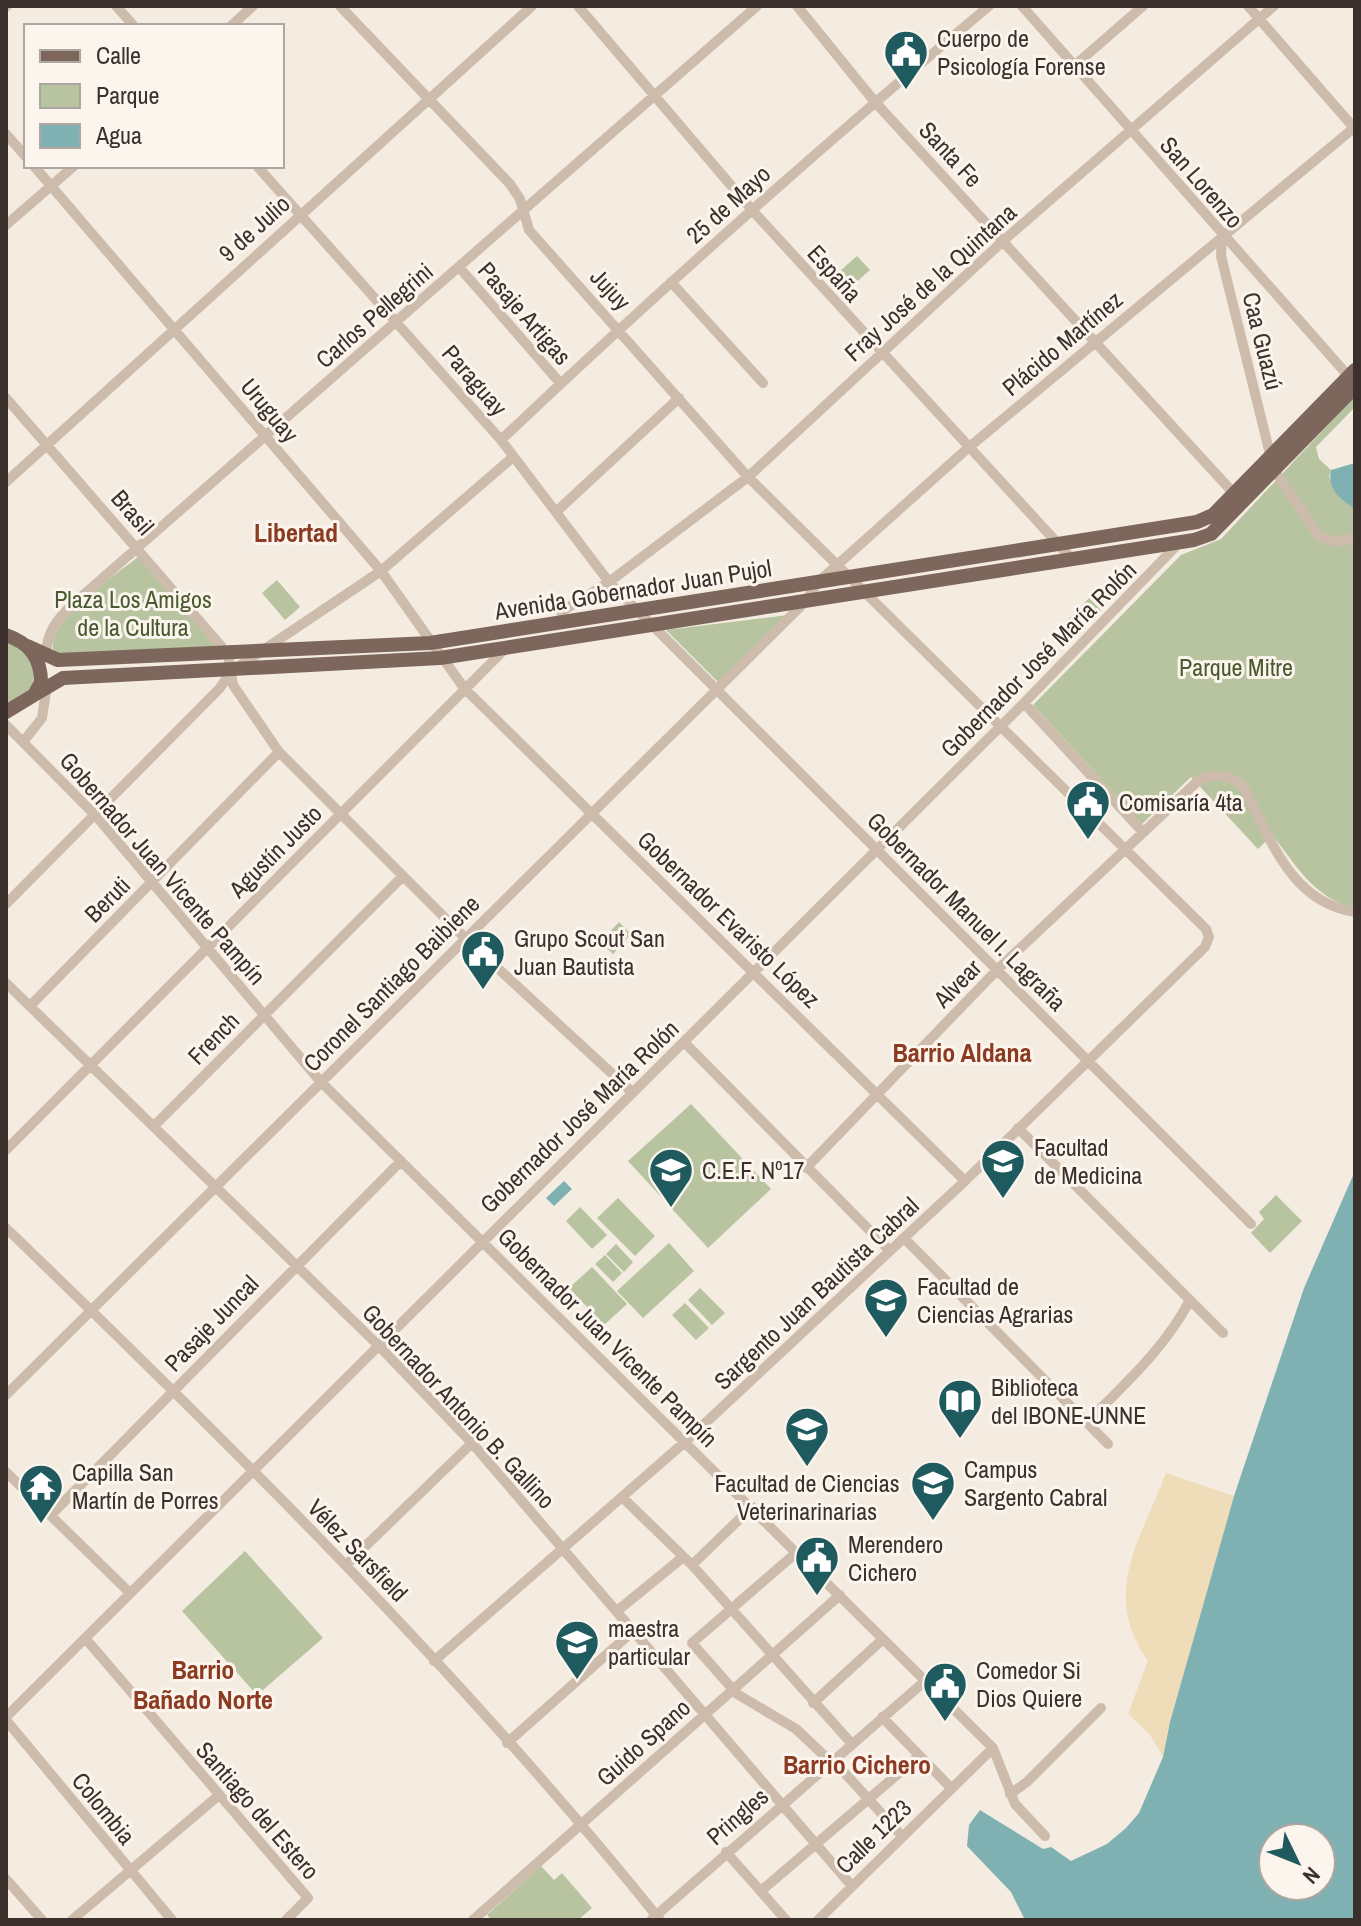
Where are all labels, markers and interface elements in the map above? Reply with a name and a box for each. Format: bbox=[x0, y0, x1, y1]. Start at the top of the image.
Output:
place label: Cuerpo de Psicología Forense bbox=[937, 22, 1106, 82]
legend bbox=[24, 24, 284, 168]
public building icon: Cuerpo de Psicología Forense bbox=[882, 28, 930, 91]
text: Calle bbox=[96, 39, 141, 71]
text: Parque bbox=[96, 79, 159, 111]
street label: Santa Fe bbox=[912, 114, 990, 194]
text: Agua bbox=[95, 119, 142, 151]
street label: San Lorenzo bbox=[1153, 129, 1251, 235]
street label: 25 de Mayo bbox=[679, 158, 777, 250]
street label: 9 de Julio bbox=[212, 188, 296, 268]
street label: Fray José de la Quintana bbox=[837, 196, 1023, 368]
street label: España bbox=[801, 237, 869, 309]
street label: Carlos Pellegrini bbox=[309, 255, 439, 375]
street label: Pasaje Artigas bbox=[471, 255, 579, 371]
street label: Jujuy bbox=[584, 261, 638, 317]
street label: Plácido Martínez bbox=[995, 283, 1129, 403]
street label: Caa Guazú bbox=[1235, 289, 1291, 393]
street label: Paraguay bbox=[435, 338, 515, 422]
street label: Uruguay bbox=[234, 371, 306, 449]
street label: Brasil bbox=[104, 483, 162, 541]
district label: Libertad bbox=[254, 515, 338, 550]
street label: Avenida Gobernador Juan Pujol bbox=[491, 551, 774, 627]
street label: Gobernador José María Rolón bbox=[933, 554, 1143, 764]
park label: Plaza Los Amigos de la Cultura bbox=[54, 583, 212, 643]
park label: Parque Mitre bbox=[1179, 651, 1293, 683]
street label: Gobernador Juan Vicente Pampín bbox=[53, 745, 273, 991]
public building icon: Comisaría 4ta bbox=[1064, 778, 1112, 841]
place label: Comisaría 4ta bbox=[1119, 786, 1243, 818]
street label: Agustín Justo bbox=[221, 798, 328, 905]
street label: Gobernador Manuel I. Lagraña bbox=[861, 805, 1074, 1018]
street label: Gobernador Evaristo López bbox=[631, 824, 827, 1015]
street label: Beruti bbox=[77, 869, 137, 929]
street label: Coronel Santiago Baibiene bbox=[296, 888, 486, 1078]
place label: Grupo Scout San Juan Bautista bbox=[514, 922, 665, 982]
public building icon: Grupo Scout San Juan Bautista bbox=[459, 928, 507, 991]
street label: Alvear bbox=[925, 952, 988, 1015]
street label: French bbox=[180, 1005, 246, 1071]
street label: Gobernador José María Rolón bbox=[473, 1013, 685, 1219]
district label: Barrio Aldana bbox=[892, 1035, 1032, 1070]
place label: Facultad de Medicina bbox=[1034, 1131, 1142, 1191]
school or university icon: Facultad de Medicina bbox=[979, 1137, 1027, 1200]
school or university icon: C.E.F. Nº17 bbox=[647, 1146, 695, 1209]
place label: C.E.F. Nº17 bbox=[702, 1154, 804, 1186]
street label: Sargento Juan Bautista Cabral bbox=[707, 1190, 925, 1396]
street label: Gobernador Juan Vicente Pampín bbox=[491, 1220, 725, 1454]
street label: Pasaje Juncal bbox=[157, 1268, 265, 1378]
place label: Facultad de Ciencias Agrarias bbox=[917, 1270, 1073, 1330]
school or university icon: Facultad de Ciencias Agrarias bbox=[862, 1276, 910, 1339]
street label: Gobernador Antonio B. Gallino bbox=[356, 1297, 562, 1515]
place label: Biblioteca del IBONE-UNNE bbox=[991, 1371, 1146, 1431]
library icon: Biblioteca del IBONE-UNNE bbox=[936, 1377, 984, 1440]
school or university icon: Facultad de Ciencias Veterinarinarias bbox=[783, 1405, 831, 1468]
place label: Campus Sargento Cabral bbox=[964, 1453, 1107, 1513]
place label: Capilla San Martín de Porres bbox=[72, 1456, 219, 1516]
school or university icon: Campus Sargento Cabral bbox=[909, 1459, 957, 1522]
temple icon: Capilla San Martín de Porres bbox=[17, 1462, 65, 1525]
place label: Facultad de Ciencias Veterinarinarias bbox=[714, 1467, 900, 1527]
street label: Vélez Sarsfield bbox=[301, 1492, 415, 1608]
place label: Merendero Cichero bbox=[848, 1528, 943, 1588]
public building icon: Merendero Cichero bbox=[793, 1534, 841, 1597]
place label: maestra particular bbox=[608, 1612, 690, 1672]
school or university icon: maestra particular bbox=[553, 1618, 601, 1681]
district label: Barrio Bañado Norte bbox=[133, 1652, 273, 1717]
place label: Comedor Si Dios Quiere bbox=[976, 1654, 1082, 1714]
public building icon: Comedor Si Dios Quiere bbox=[921, 1660, 969, 1723]
street label: Guido Spano bbox=[589, 1691, 697, 1793]
street label: Santiago del Estero bbox=[189, 1734, 327, 1886]
district label: Barrio Cichero bbox=[783, 1747, 931, 1782]
street label: Colombia bbox=[65, 1765, 143, 1851]
street label: Pringles bbox=[699, 1780, 775, 1852]
street label: Calle 1223 bbox=[828, 1792, 918, 1880]
north arrow bbox=[1257, 1822, 1337, 1902]
text: N bbox=[1296, 1861, 1327, 1891]

